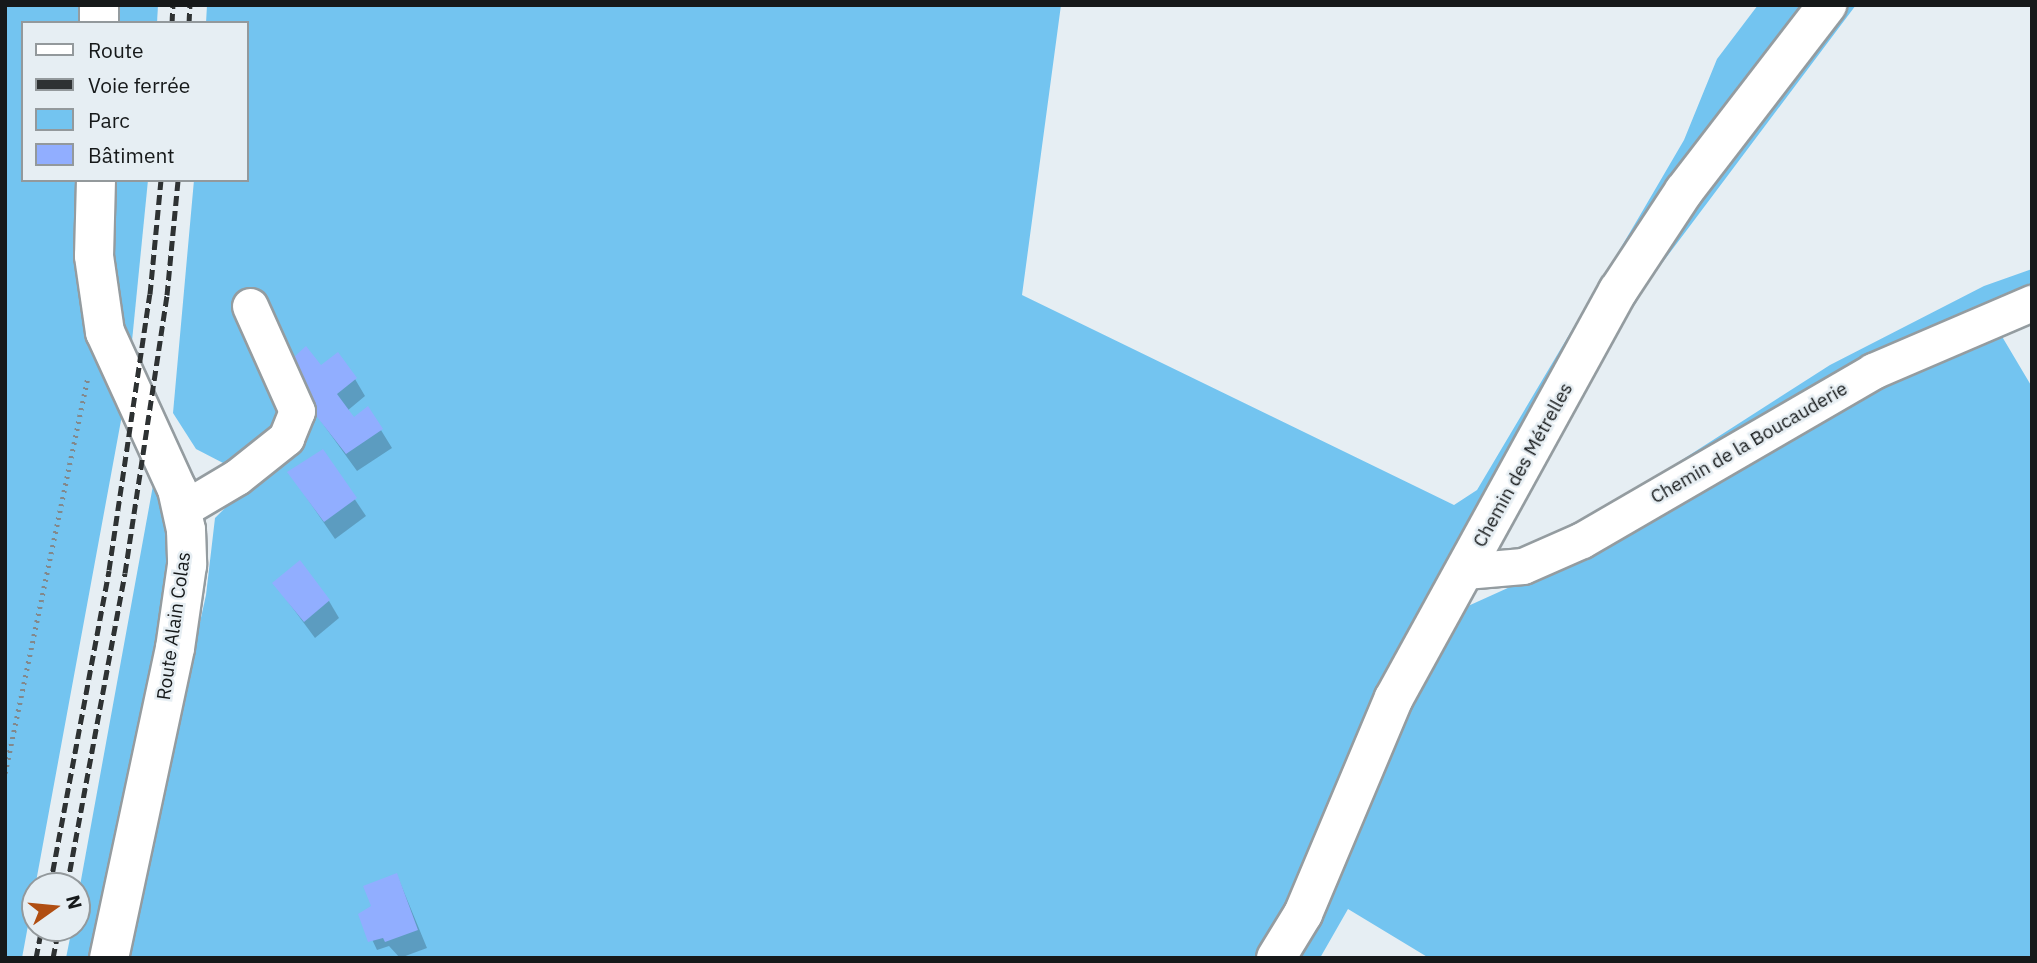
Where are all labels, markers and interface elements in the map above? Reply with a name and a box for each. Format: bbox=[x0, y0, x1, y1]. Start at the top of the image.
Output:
legend bbox=[21, 21, 248, 182]
text: Route bbox=[88, 36, 144, 64]
text: Voie ferrée bbox=[88, 71, 190, 99]
text: Parc bbox=[88, 106, 130, 134]
text: Bâtiment bbox=[88, 141, 175, 169]
street label: Chemin de la Boucauderie bbox=[1647, 377, 1851, 509]
street label: Chemin des Métrelles bbox=[1468, 379, 1578, 551]
street label: Route Alain Colas bbox=[152, 550, 196, 702]
north arrow bbox=[21, 872, 91, 942]
text: N bbox=[61, 892, 88, 912]

